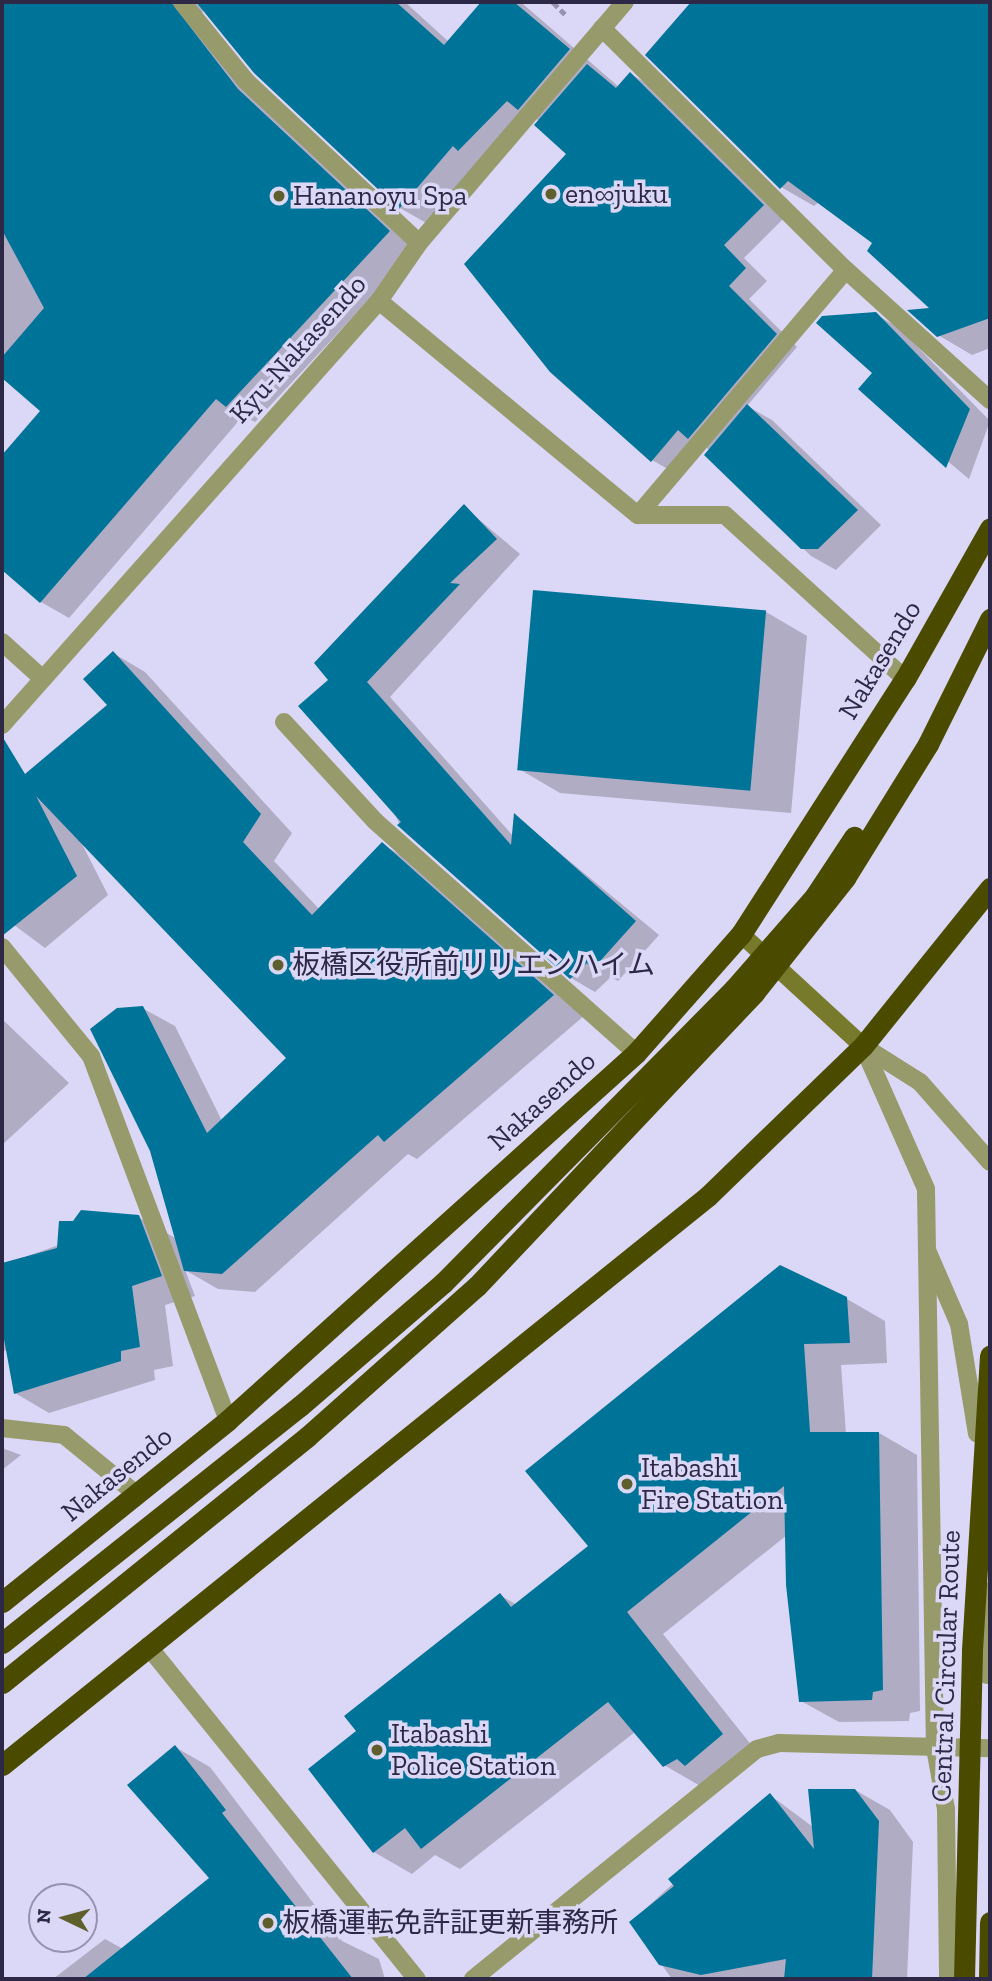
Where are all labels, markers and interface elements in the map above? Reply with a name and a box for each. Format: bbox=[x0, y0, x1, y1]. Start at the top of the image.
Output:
place label: en∞juku bbox=[565, 177, 668, 211]
place label: Hananoyu Spa bbox=[293, 179, 467, 213]
marker: en∞juku bbox=[543, 186, 559, 202]
marker: Hananoyu Spa bbox=[271, 188, 287, 204]
street label: Kyu-Nakasendo bbox=[223, 268, 373, 430]
street label: Nakasendo bbox=[831, 594, 929, 726]
place label: 板橋区役所前リリエンハイム bbox=[292, 948, 656, 982]
marker: 板橋区役所前リリエンハイム bbox=[270, 957, 286, 973]
street label: Nakasendo bbox=[481, 1044, 603, 1158]
street label: Nakasendo bbox=[55, 1419, 179, 1529]
place label: Itabashi Fire Station bbox=[641, 1451, 783, 1517]
marker: Itabashi Fire Station bbox=[619, 1476, 635, 1492]
street label: Central Circular Route bbox=[924, 1529, 968, 1803]
place label: Itabashi Police Station bbox=[391, 1717, 556, 1783]
marker: Itabashi Police Station bbox=[369, 1742, 385, 1758]
north arrow bbox=[28, 1883, 98, 1953]
place label: 板橋運転免許証更新事務所 bbox=[282, 1906, 618, 1940]
text: N bbox=[31, 1908, 56, 1925]
marker: 板橋運転免許証更新事務所 bbox=[260, 1915, 276, 1931]

